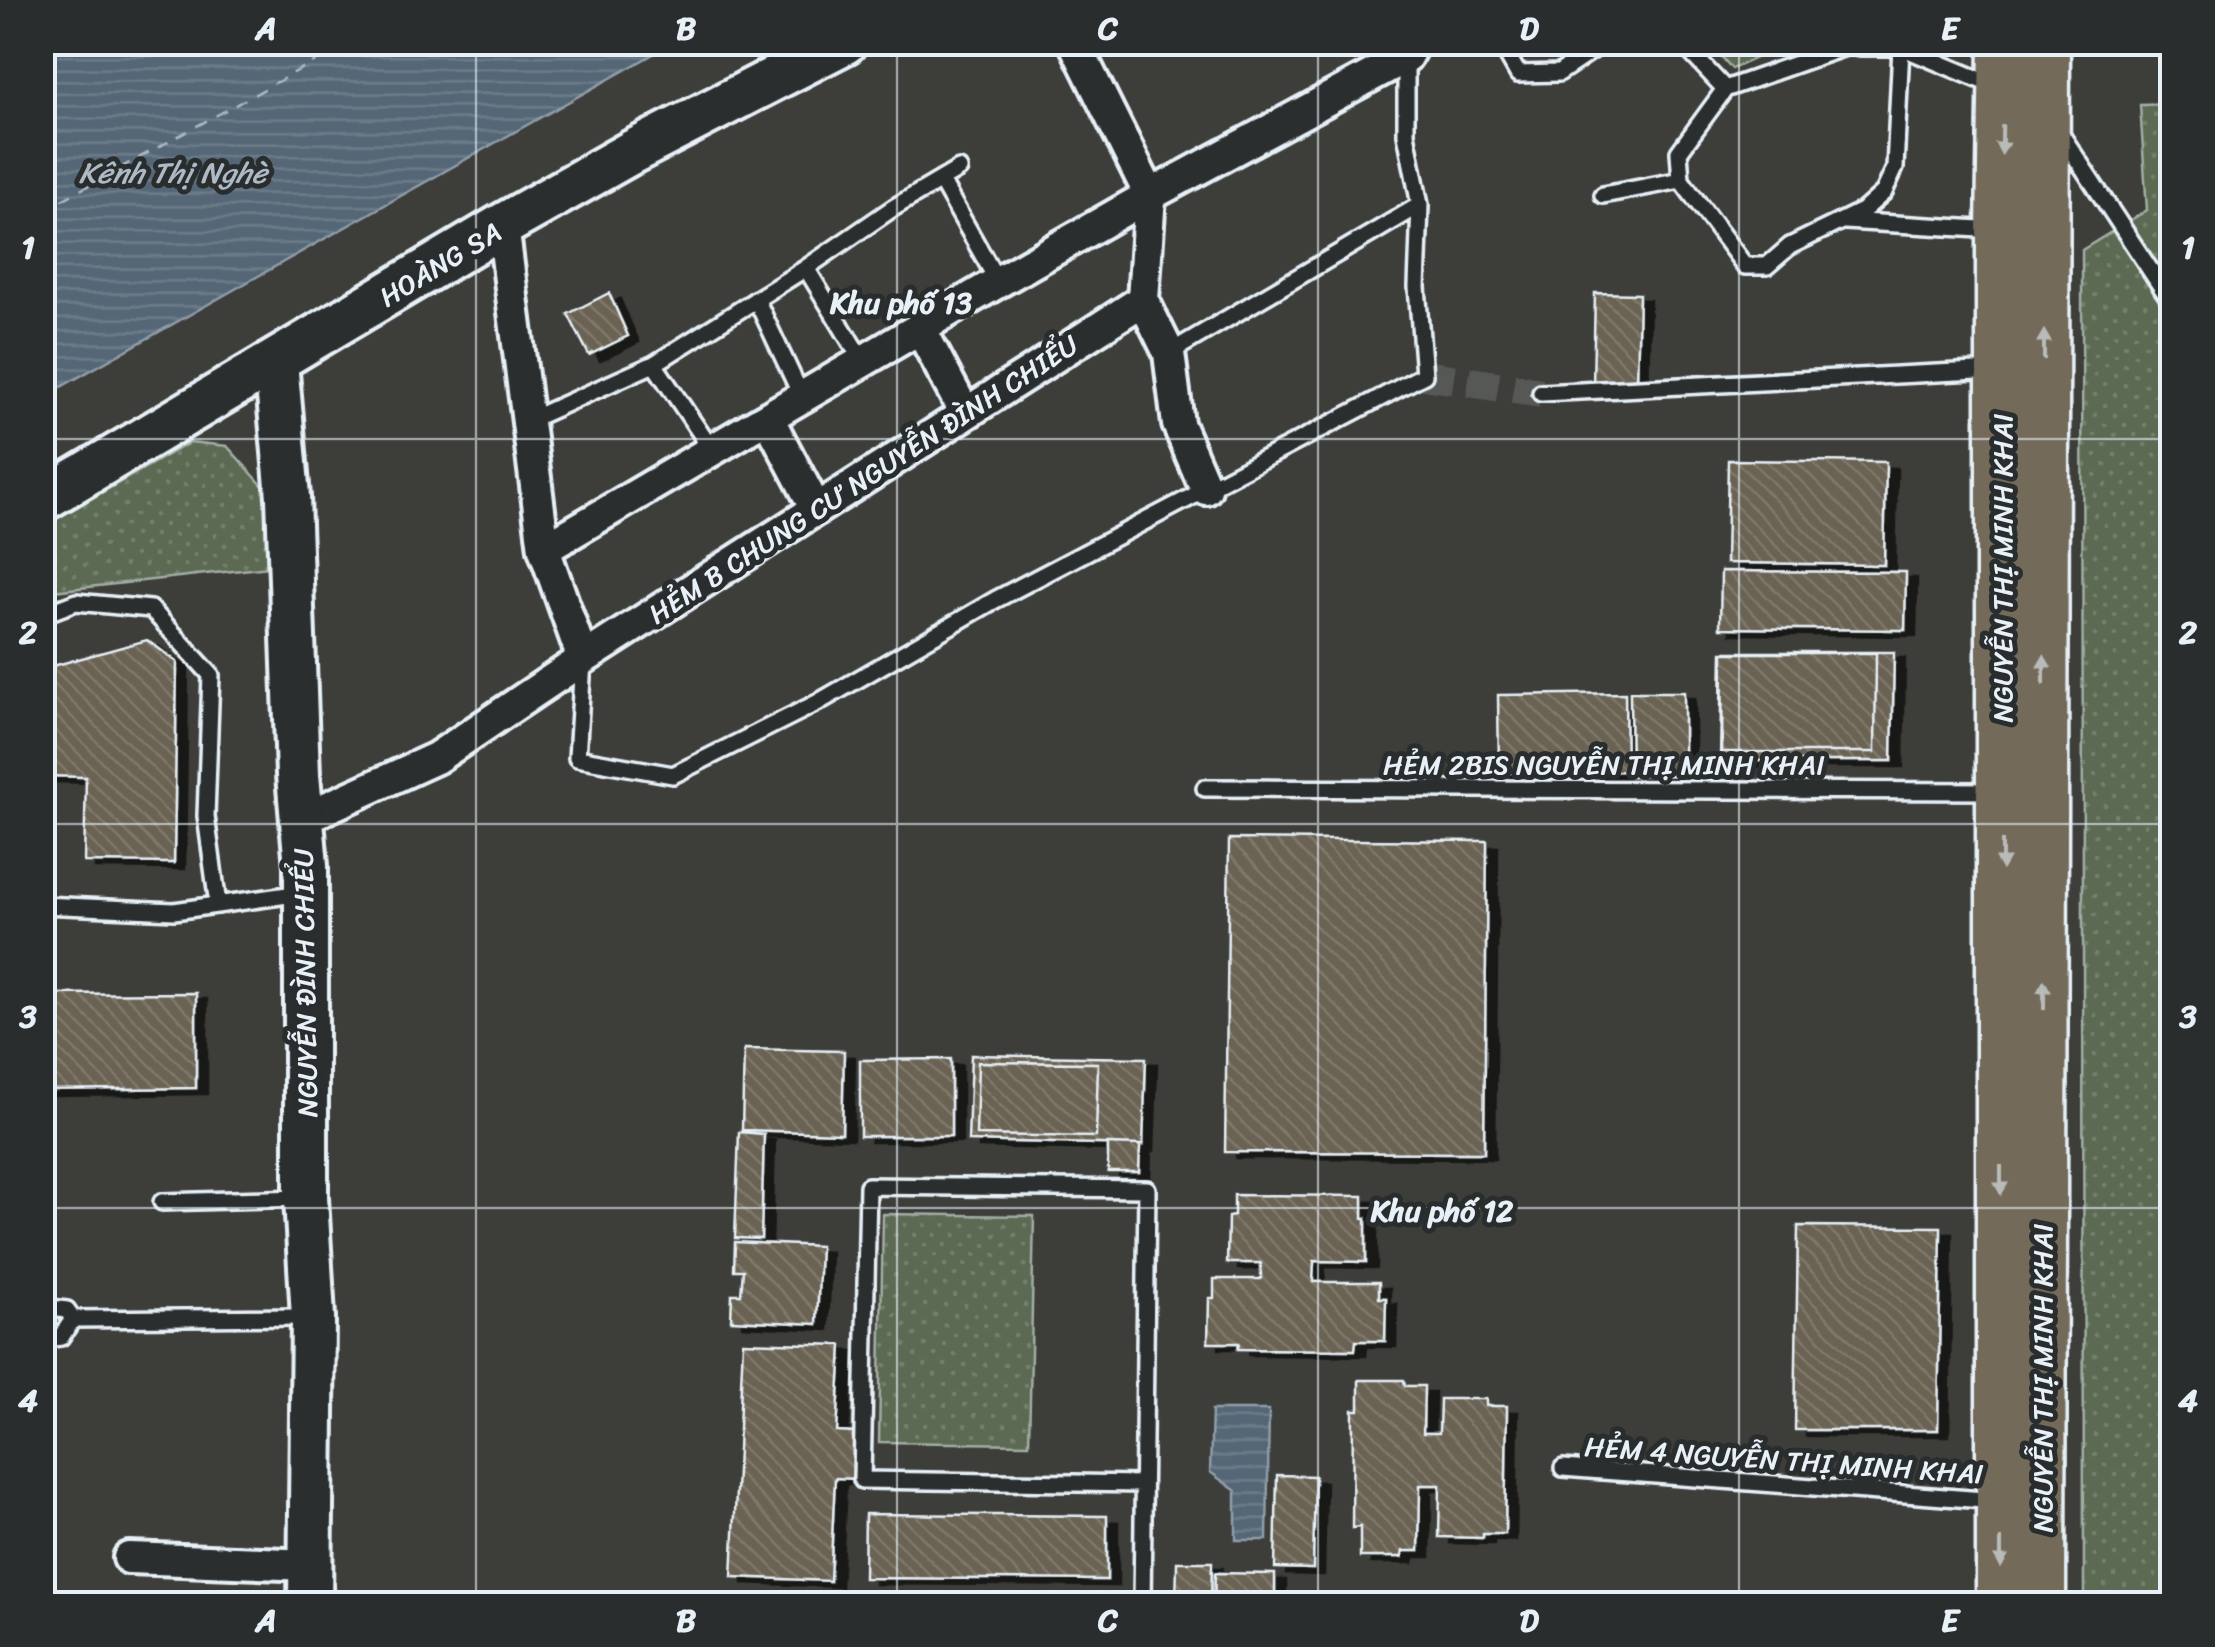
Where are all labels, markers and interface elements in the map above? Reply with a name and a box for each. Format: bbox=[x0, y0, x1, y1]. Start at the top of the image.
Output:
text: A bbox=[254, 0, 277, 57]
text: B bbox=[676, 0, 696, 57]
text: C bbox=[1097, 0, 1119, 57]
text: D bbox=[1519, 0, 1539, 57]
text: E bbox=[1941, 0, 1961, 57]
one-way arrow bbox=[1994, 124, 2010, 156]
water label: Kênh Thị Nghè bbox=[79, 146, 270, 200]
street label: HOÀNG SA bbox=[369, 208, 511, 321]
text: 1 bbox=[21, 219, 35, 276]
text: 1 bbox=[2181, 219, 2195, 276]
district label: Khu phố 13 bbox=[829, 276, 972, 330]
street label: HẺM B CHUNG CƯ NGUYỄN ÐÌNH CHIỂU bbox=[638, 321, 1089, 638]
one-way arrow bbox=[2036, 328, 2052, 360]
street label: NGUYỄN THỊ MINH KHAI bbox=[1978, 413, 2027, 723]
text: 2 bbox=[19, 604, 38, 661]
text: 2 bbox=[2179, 604, 2198, 661]
one-way arrow bbox=[2036, 653, 2052, 685]
street label: HẺM 2BIS NGUYỄN THỊ MINH KHAI bbox=[1383, 740, 1825, 789]
one-way arrow bbox=[1994, 839, 2010, 871]
street label: NGUYỄN ĐÌNH CHIỂU bbox=[279, 848, 332, 1118]
one-way arrow bbox=[2036, 978, 2052, 1010]
text: 3 bbox=[18, 988, 37, 1045]
text: 3 bbox=[2178, 988, 2197, 1045]
one-way arrow bbox=[1993, 1164, 2009, 1196]
district label: Khu phố 12 bbox=[1370, 1184, 1514, 1238]
street label: NGUYỄN THỊ MINH KHAI bbox=[2018, 1223, 2067, 1533]
text: 4 bbox=[18, 1372, 38, 1429]
text: 4 bbox=[2178, 1372, 2198, 1429]
street label: HẺM 4 NGUYỄN THỊ MINH KHAI bbox=[1583, 1422, 1985, 1499]
one-way arrow bbox=[1993, 1538, 2009, 1570]
text: A bbox=[254, 1592, 277, 1647]
text: B bbox=[676, 1592, 696, 1647]
text: C bbox=[1097, 1592, 1119, 1647]
text: D bbox=[1519, 1592, 1539, 1647]
text: E bbox=[1941, 1592, 1961, 1647]

